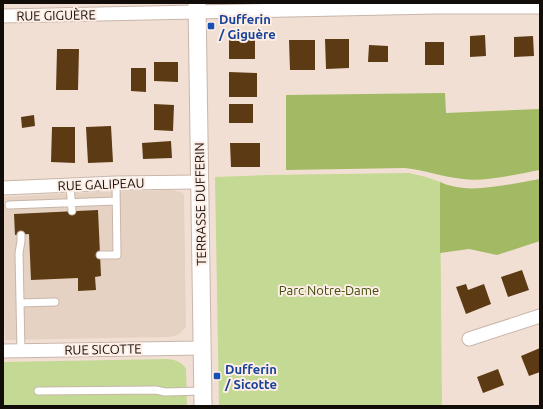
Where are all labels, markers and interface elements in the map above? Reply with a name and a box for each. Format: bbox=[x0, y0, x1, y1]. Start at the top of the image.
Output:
street label: RUE GIGUÈRE bbox=[16, 6, 96, 23]
place label: Dufferin / Giguère bbox=[218, 12, 276, 41]
marker: Dufferin / Giguère bbox=[206, 21, 216, 31]
street label: TERRASSE DUFFERIN bbox=[192, 142, 208, 266]
street label: RUE GALIPEAU bbox=[57, 175, 145, 193]
park label: Parc Notre-Dame bbox=[279, 283, 379, 297]
street label: RUE SICOTTE bbox=[64, 341, 142, 357]
place label: Dufferin / Sicotte bbox=[224, 362, 277, 391]
marker: Dufferin / Sicotte bbox=[212, 371, 222, 381]

